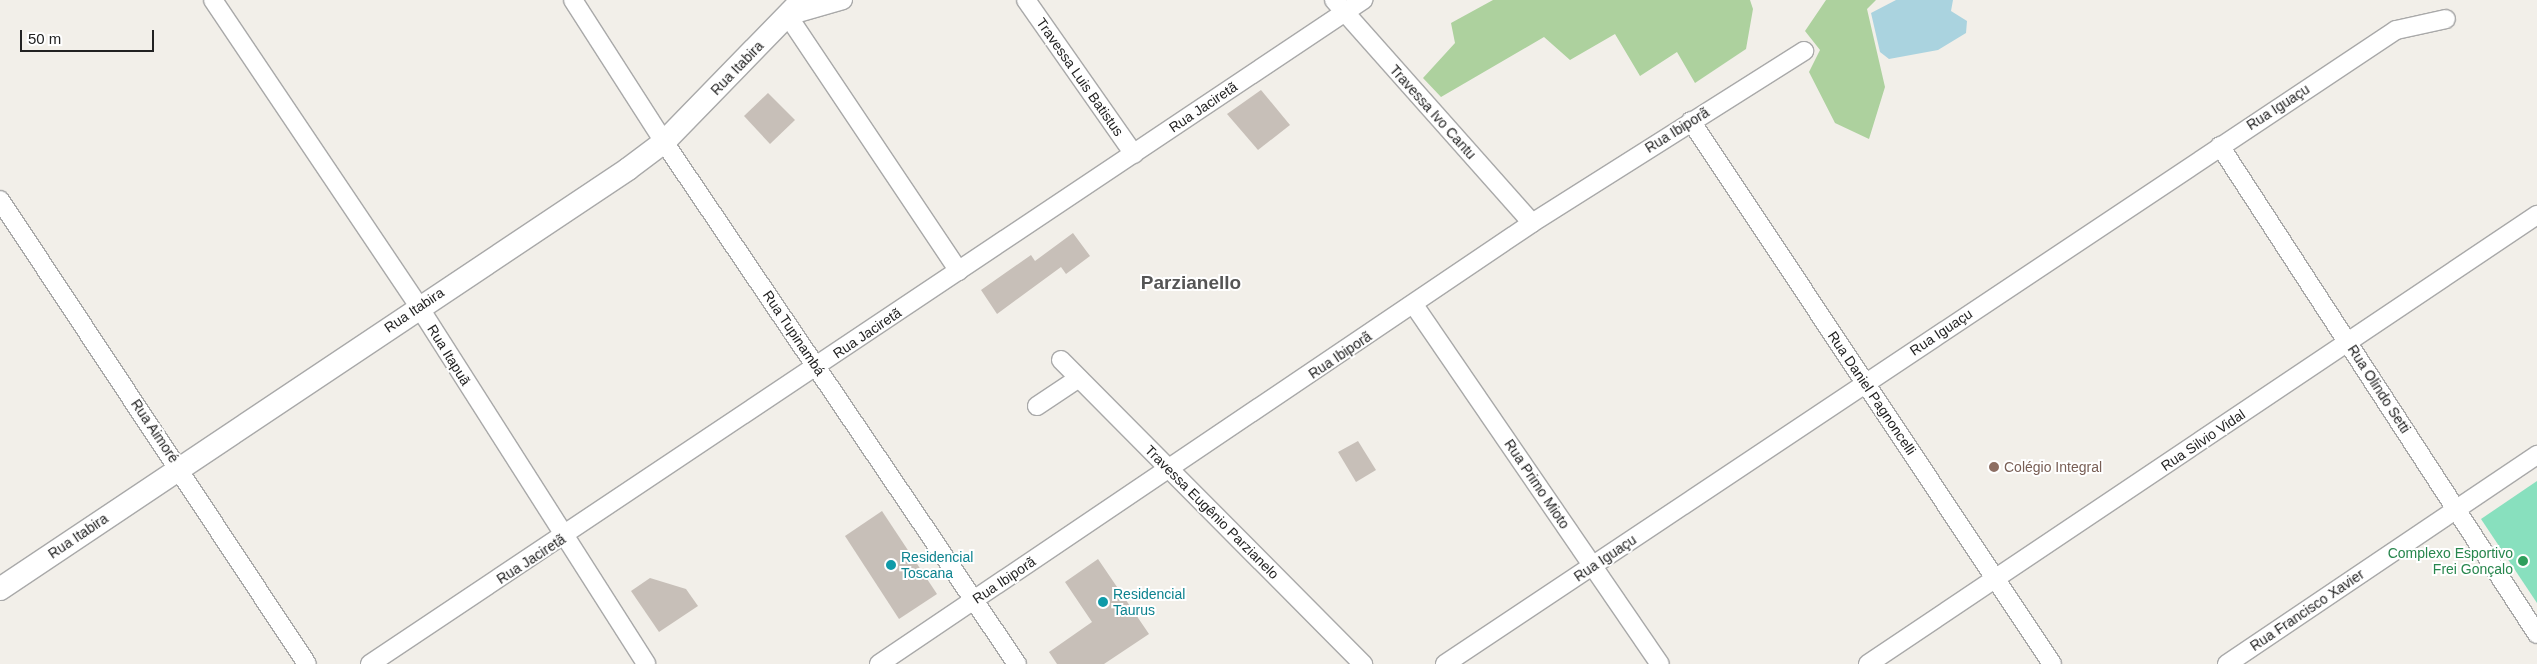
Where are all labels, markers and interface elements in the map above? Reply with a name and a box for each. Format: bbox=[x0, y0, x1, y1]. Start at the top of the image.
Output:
street label: Travessa Luis Batistus bbox=[1033, 15, 1127, 139]
scale bar bbox=[22, 20, 156, 52]
text: 50 m bbox=[28, 30, 61, 47]
street label: Rua Itabira bbox=[707, 38, 767, 98]
street label: Travessa Ivo Cantu bbox=[1386, 61, 1480, 163]
street label: Rua Jaciretã bbox=[1166, 78, 1240, 136]
street label: Rua Iguaçu bbox=[2243, 80, 2313, 134]
street label: Rua Ibiporã bbox=[1642, 104, 1712, 156]
district label: Parzianello bbox=[1141, 272, 1241, 294]
street label: Rua Itabira bbox=[381, 284, 447, 336]
street label: Rua Tupinambá bbox=[759, 287, 829, 379]
street label: Rua Jaciretã bbox=[830, 304, 904, 362]
street label: Rua Iguaçu bbox=[1907, 305, 1975, 359]
street label: Rua Itapuã bbox=[424, 322, 474, 388]
street label: Rua Ibiporã bbox=[1305, 328, 1375, 382]
street label: Rua Daniel Pagnoncelli bbox=[1824, 328, 1920, 458]
street label: Rua Olindo Setti bbox=[2344, 342, 2414, 436]
street label: Rua Aimoré bbox=[127, 396, 183, 466]
street label: Rua Silvio Vidal bbox=[2158, 406, 2248, 474]
street label: Rua Primo Mioto bbox=[1501, 436, 1573, 532]
street label: Travessa Eugênio Parzianelo bbox=[1142, 442, 1282, 582]
place label: Colégio Integral bbox=[2004, 459, 2102, 475]
marker: Colégio Integral bbox=[1988, 461, 2000, 473]
street label: Rua Itabira bbox=[45, 510, 111, 562]
street label: Rua Jaciretã bbox=[493, 531, 569, 587]
street label: Rua Iguaçu bbox=[1571, 531, 1639, 585]
place label: Complexo Esportivo Frei Gonçalo bbox=[2388, 545, 2513, 578]
place label: Residencial Toscana bbox=[901, 549, 973, 582]
street label: Rua Ibiporã bbox=[969, 553, 1039, 607]
marker: Complexo Esportivo Frei Gonçalo bbox=[2517, 555, 2529, 567]
marker: Residencial Toscana bbox=[885, 559, 897, 571]
street label: Rua Francisco Xavier bbox=[2247, 566, 2367, 654]
place label: Residencial Taurus bbox=[1113, 586, 1185, 618]
marker: Residencial Taurus bbox=[1097, 596, 1109, 608]

